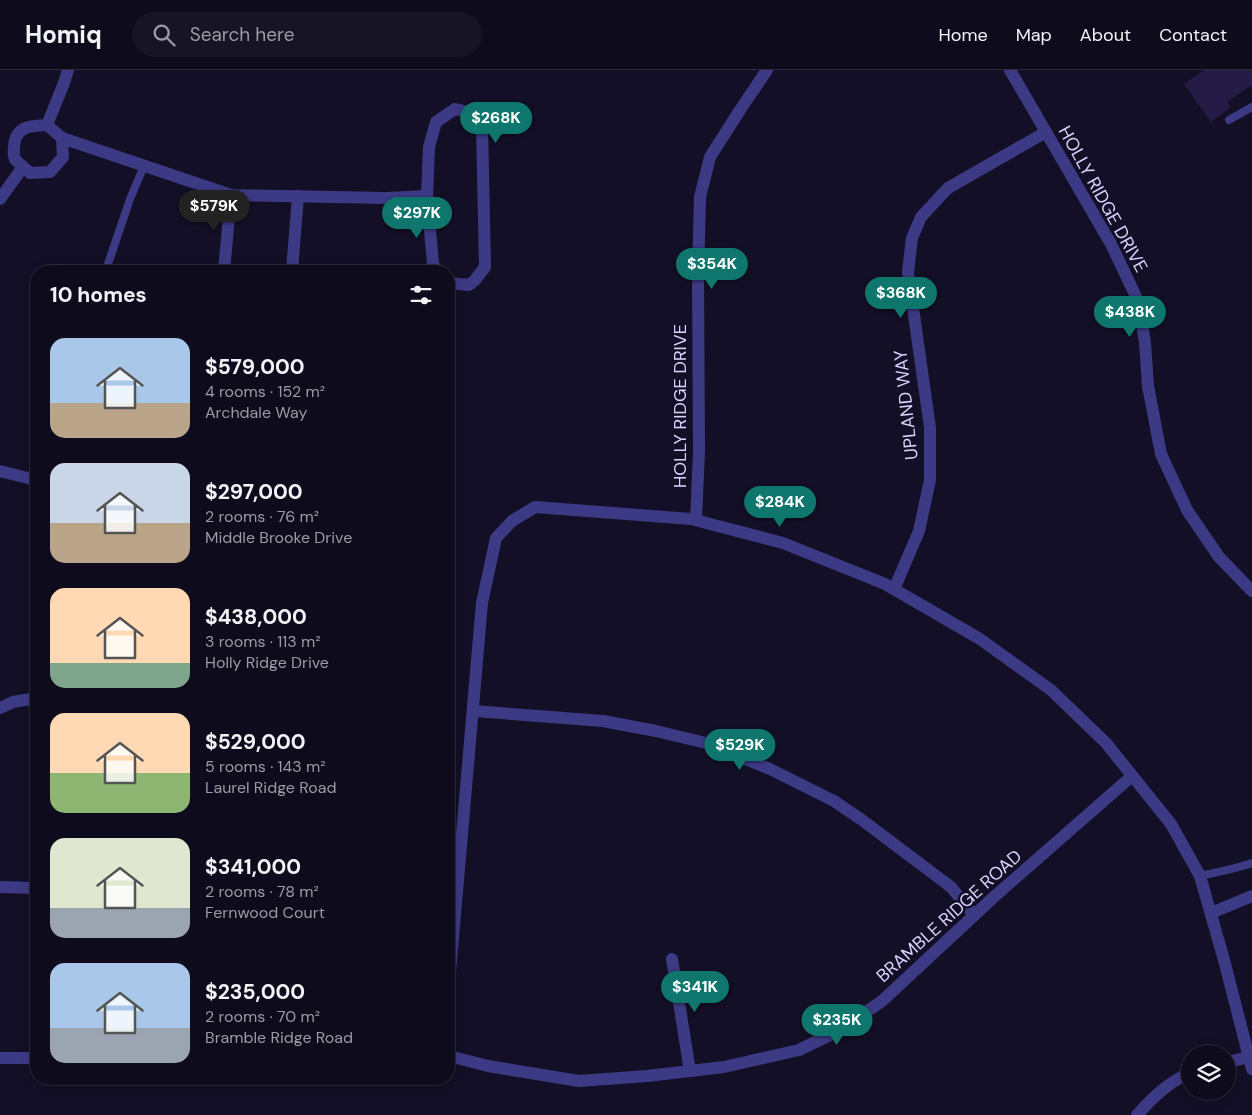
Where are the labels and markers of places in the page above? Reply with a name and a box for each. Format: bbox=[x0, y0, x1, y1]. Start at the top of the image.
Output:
pin: $268K bbox=[461, 102, 531, 144]
pin: $579K bbox=[179, 190, 249, 232]
pin: $297K bbox=[382, 196, 452, 239]
pin: $354K bbox=[677, 248, 747, 290]
pin: $368K bbox=[866, 276, 936, 319]
pin: $438K bbox=[1095, 296, 1165, 338]
pin: $284K bbox=[745, 486, 815, 528]
pin: $529K bbox=[705, 728, 775, 771]
pin: $341K bbox=[660, 970, 730, 1013]
pin: $235K bbox=[802, 1004, 872, 1046]

